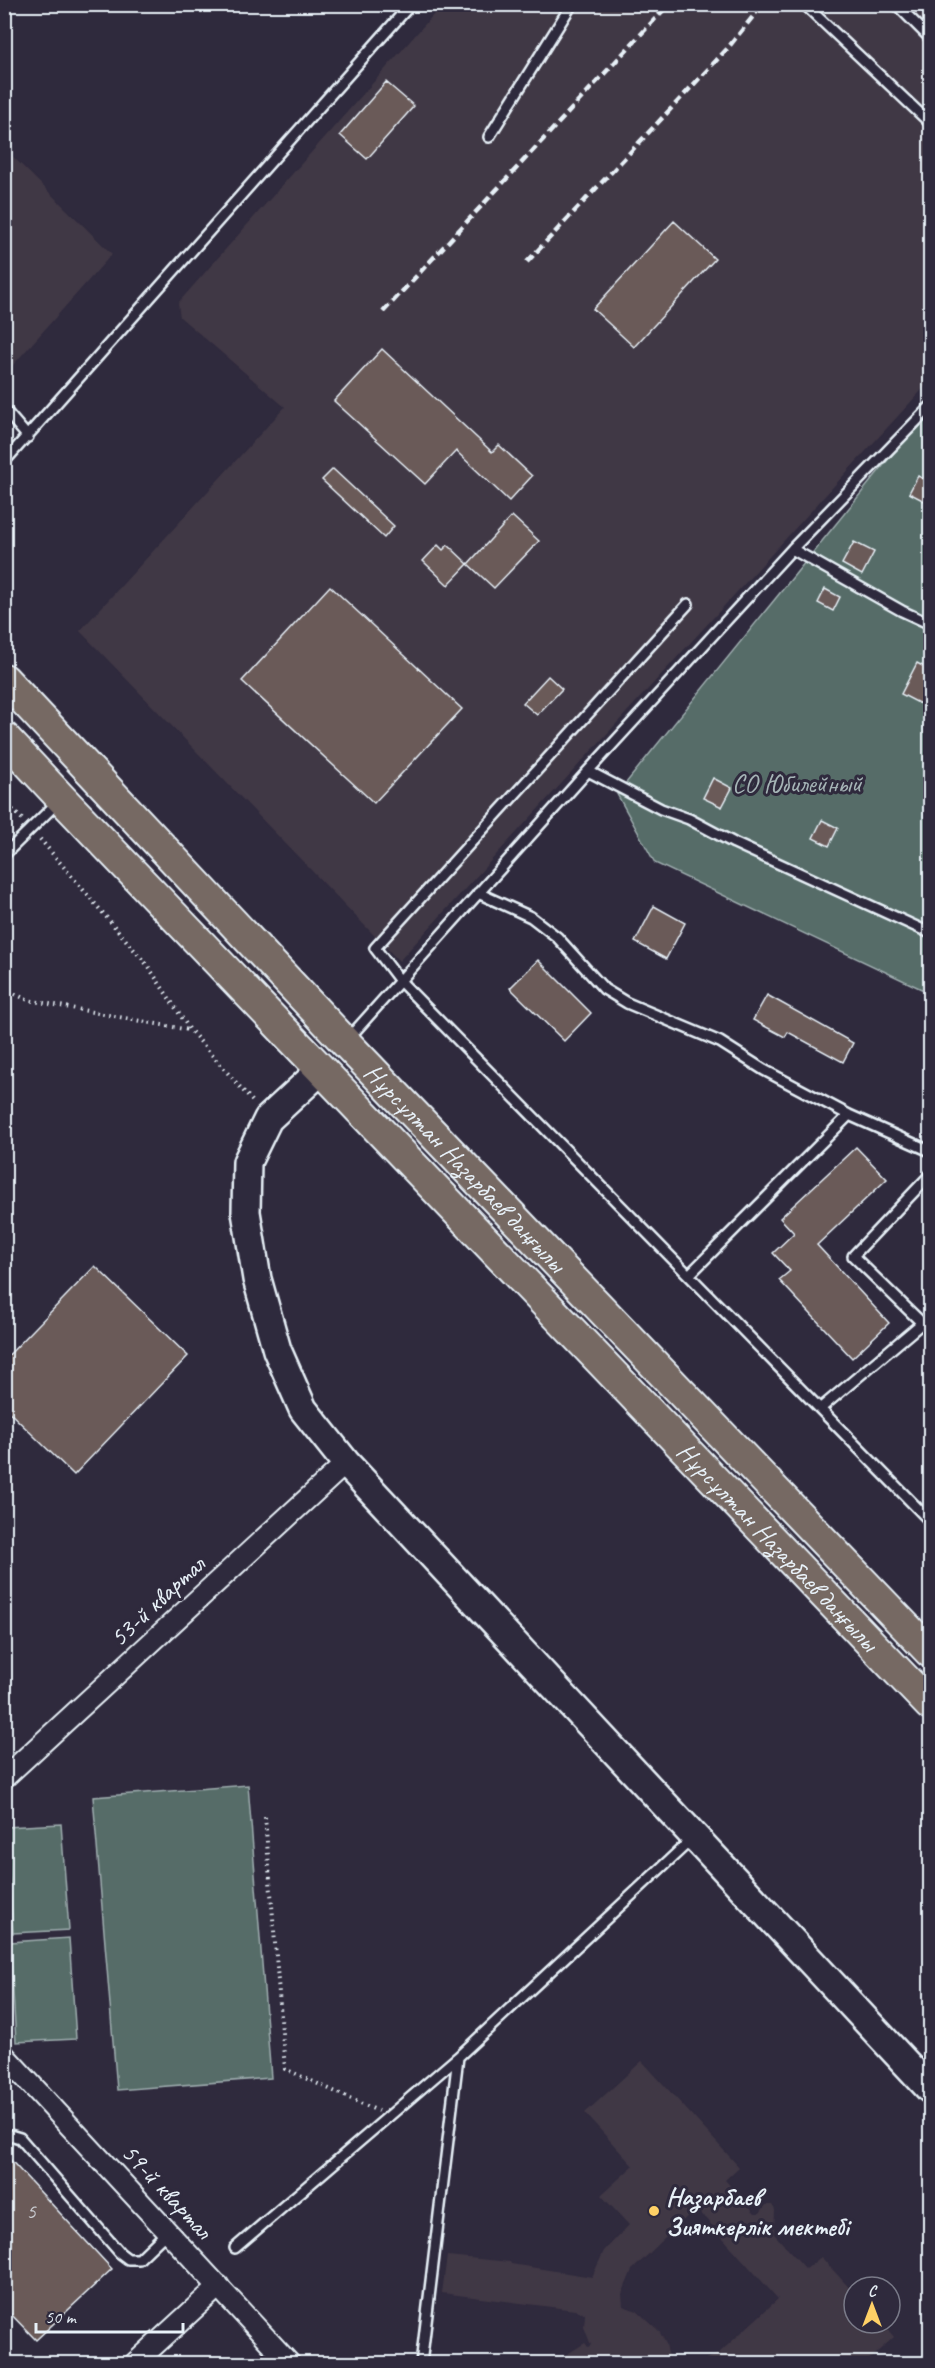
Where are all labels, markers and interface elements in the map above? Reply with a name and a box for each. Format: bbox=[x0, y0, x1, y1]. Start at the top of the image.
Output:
park label: СО Юбилейный bbox=[732, 767, 864, 800]
street label: Нұрсұлтан Назарбаев даңғылы bbox=[357, 1056, 575, 1281]
street label: Нұрсұлтан Назарбаев даңғылы bbox=[670, 1435, 888, 1660]
street label: 53-й квартал bbox=[102, 1547, 213, 1654]
street label: 59-й квартал bbox=[114, 2136, 221, 2247]
place label: Назарбаев Зияткерлік мектебі bbox=[666, 2180, 853, 2243]
house number: 5 bbox=[26, 2197, 37, 2225]
marker: Назарбаев Зияткерлік мектебі bbox=[647, 2204, 661, 2218]
north arrow bbox=[842, 2275, 902, 2335]
text: С bbox=[868, 2281, 878, 2301]
scale bar bbox=[36, 2296, 183, 2334]
text: 50 m bbox=[45, 2306, 78, 2328]

